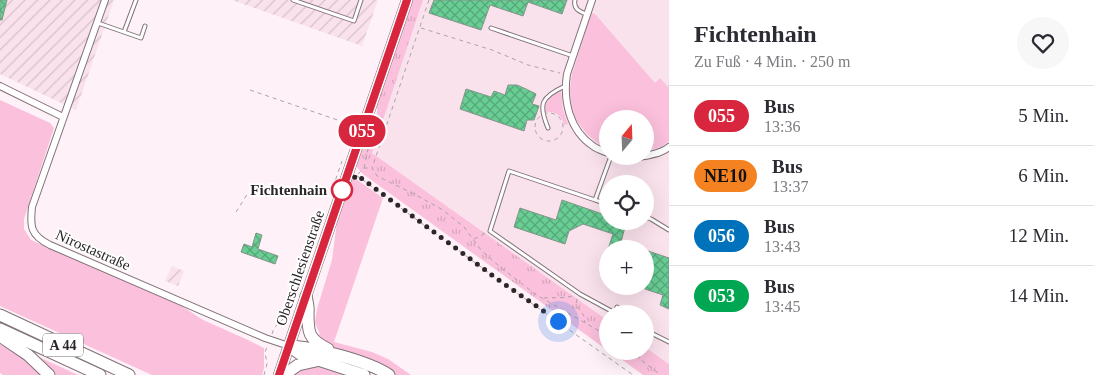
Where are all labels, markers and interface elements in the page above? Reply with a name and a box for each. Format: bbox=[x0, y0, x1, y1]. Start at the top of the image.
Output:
button: heart bbox=[1017, 17, 1069, 69]
text: Fichtenhain bbox=[694, 21, 817, 47]
text: Zu Fuß · 4 Min. · 250 m bbox=[694, 53, 850, 70]
text: Bus bbox=[764, 96, 795, 117]
text: 5 Min. bbox=[1018, 105, 1069, 126]
text: 055 bbox=[708, 106, 735, 126]
north arrow bbox=[599, 110, 654, 165]
map controls bbox=[599, 110, 654, 360]
line badge: 055 bbox=[333, 115, 391, 147]
text: 13:36 bbox=[764, 118, 800, 135]
text: 055 bbox=[349, 121, 376, 141]
text: Bus bbox=[772, 156, 803, 177]
text: 6 Min. bbox=[1018, 165, 1069, 186]
text: NE10 bbox=[704, 166, 747, 186]
button: locate bbox=[599, 175, 654, 230]
text: 13:37 bbox=[772, 178, 808, 195]
marker: Fichtenhain bbox=[331, 179, 353, 201]
place label: Fichtenhain bbox=[250, 182, 328, 198]
street label: Oberschlesienstraße bbox=[273, 208, 327, 328]
text: Bus bbox=[764, 216, 795, 237]
text: 12 Min. bbox=[1009, 225, 1069, 246]
street label: Nirostastraße bbox=[53, 226, 133, 274]
text: 056 bbox=[708, 226, 735, 246]
text: 13:43 bbox=[764, 238, 800, 255]
button: + bbox=[599, 240, 654, 295]
text: Bus bbox=[764, 276, 795, 297]
text: 14 Min. bbox=[1009, 285, 1069, 306]
text: 053 bbox=[708, 286, 735, 306]
text: 13:45 bbox=[764, 298, 800, 315]
button: − bbox=[599, 305, 654, 360]
your location bbox=[546, 309, 571, 334]
road number: A 44 bbox=[43, 334, 83, 356]

